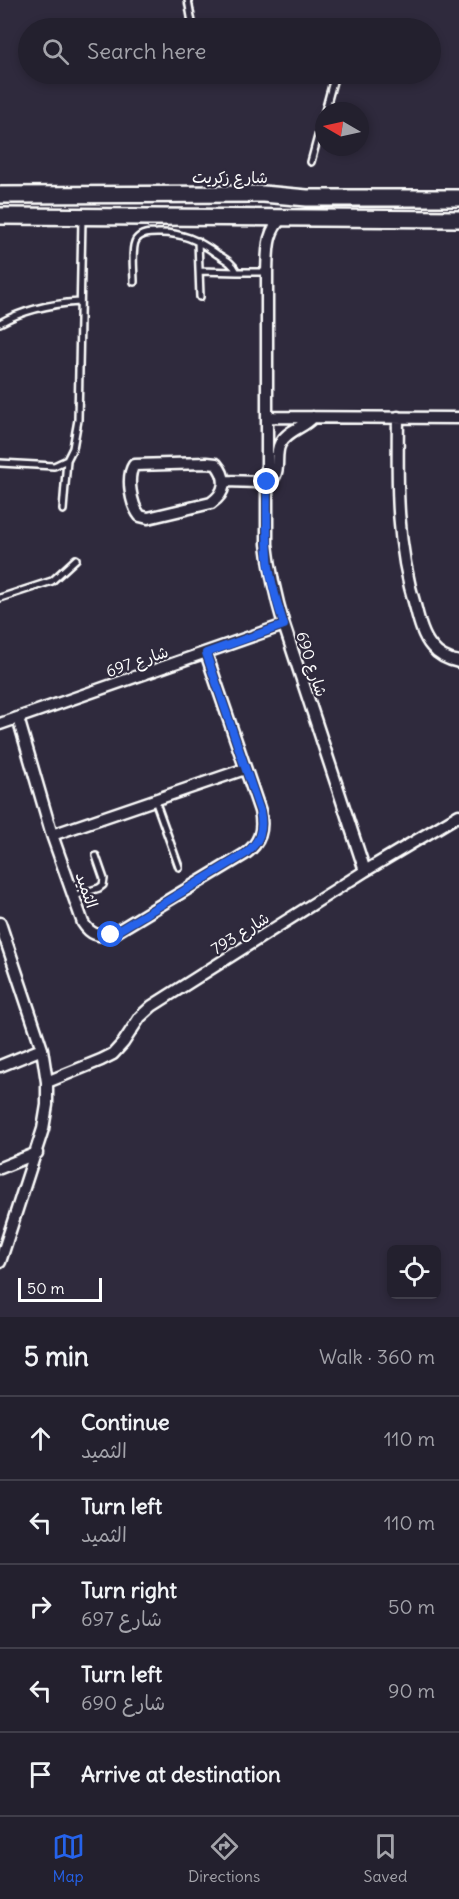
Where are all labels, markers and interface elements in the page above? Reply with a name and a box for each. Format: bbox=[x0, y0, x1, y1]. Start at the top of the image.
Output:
search box bbox=[18, 18, 441, 84]
icon: search bbox=[39, 35, 72, 68]
text: Search here bbox=[87, 37, 206, 65]
north arrow bbox=[315, 102, 369, 156]
street label: شارع زكريت bbox=[192, 167, 268, 189]
route end bbox=[253, 468, 279, 494]
street label: شارع 690 bbox=[290, 629, 332, 700]
street label: شارع 697 bbox=[103, 641, 172, 683]
street label: الثميد bbox=[72, 869, 102, 911]
street label: شارع 793 bbox=[207, 907, 274, 960]
route start bbox=[97, 921, 123, 947]
map controls bbox=[387, 1245, 441, 1299]
button: locate bbox=[387, 1245, 441, 1299]
scale bar bbox=[18, 1275, 102, 1302]
text: 50 m bbox=[27, 1278, 65, 1298]
text: 5 min bbox=[24, 1340, 89, 1373]
text: Walk · 360 m bbox=[319, 1344, 435, 1369]
text: Continue bbox=[81, 1408, 170, 1436]
icon: ahead bbox=[24, 1422, 57, 1455]
text: 110 m bbox=[384, 1426, 435, 1451]
text: الثميد bbox=[81, 1438, 127, 1463]
text: Turn left bbox=[81, 1492, 162, 1520]
icon: left bbox=[24, 1506, 57, 1539]
text: 110 m bbox=[384, 1510, 435, 1535]
text: الثميد bbox=[81, 1522, 127, 1547]
text: Turn right bbox=[81, 1576, 177, 1604]
icon: right bbox=[24, 1590, 57, 1623]
text: 50 m bbox=[388, 1594, 435, 1619]
text: شارع 697 bbox=[81, 1606, 162, 1631]
text: Turn left bbox=[81, 1660, 162, 1688]
icon: left bbox=[24, 1674, 57, 1707]
text: 90 m bbox=[388, 1678, 435, 1703]
text: شارع 690 bbox=[81, 1690, 165, 1715]
icon: arrive bbox=[24, 1758, 57, 1791]
text: Arrive at destination bbox=[81, 1760, 281, 1788]
tab: Map bbox=[52, 1830, 85, 1886]
tab: Directions bbox=[188, 1830, 260, 1886]
tab: Saved bbox=[364, 1830, 407, 1886]

